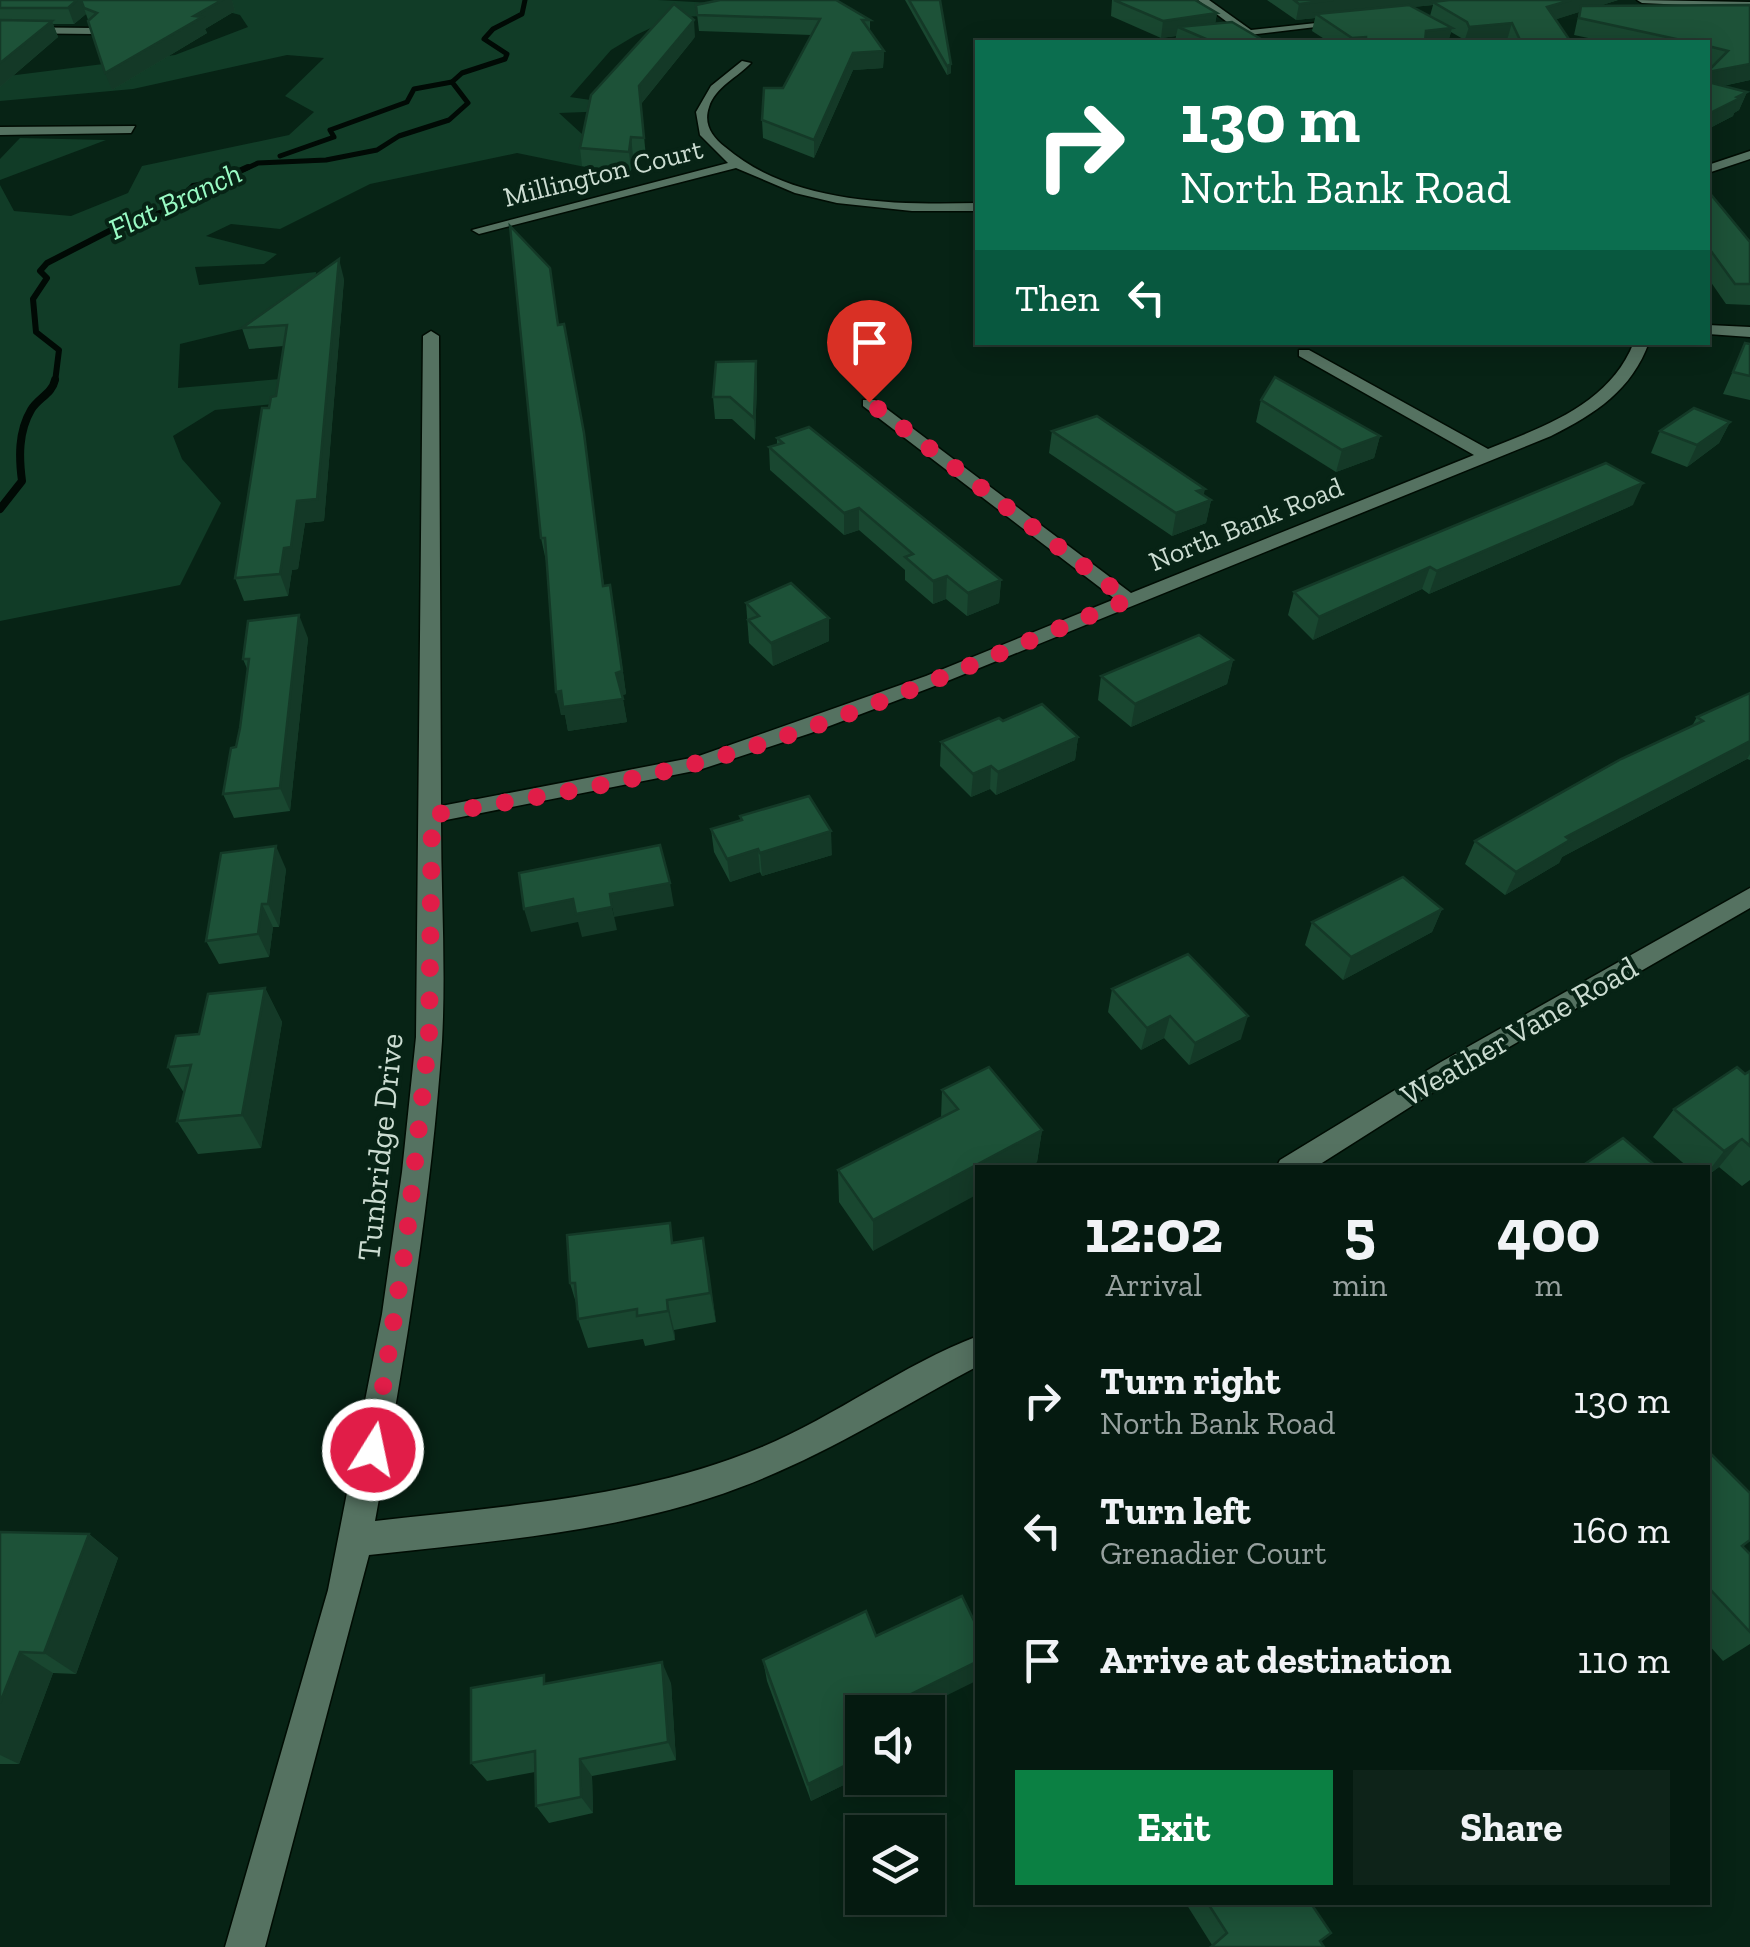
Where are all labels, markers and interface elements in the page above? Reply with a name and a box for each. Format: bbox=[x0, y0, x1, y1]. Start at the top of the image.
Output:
text: 130 m bbox=[1180, 76, 1360, 160]
icon: right bbox=[1015, 80, 1145, 210]
street label: Millington Court bbox=[500, 132, 707, 214]
water label: Flat Branch bbox=[103, 155, 247, 247]
text: North Bank Road bbox=[1180, 161, 1511, 215]
icon: left bbox=[1119, 270, 1174, 325]
text: Then bbox=[1015, 275, 1099, 321]
pin bbox=[827, 300, 912, 403]
icon: arrive bbox=[842, 315, 897, 370]
street label: North Bank Road bbox=[1144, 470, 1348, 578]
street label: Weather Vane Road bbox=[1394, 948, 1644, 1114]
street label: Tunbridge Drive bbox=[349, 1031, 411, 1263]
text: 12:02 bbox=[1085, 1195, 1223, 1267]
text: 5 bbox=[1344, 1195, 1376, 1267]
text: 400 bbox=[1497, 1195, 1600, 1267]
text: Arrival bbox=[1106, 1266, 1202, 1304]
text: min bbox=[1332, 1266, 1387, 1304]
text: m bbox=[1535, 1266, 1562, 1304]
text: Turn right bbox=[1100, 1358, 1280, 1404]
icon: right bbox=[1015, 1373, 1070, 1428]
text: 130 m bbox=[1573, 1377, 1670, 1423]
position arrow bbox=[321, 1398, 425, 1502]
text: North Bank Road bbox=[1100, 1404, 1335, 1442]
text: Turn left bbox=[1100, 1488, 1251, 1534]
icon: left bbox=[1015, 1503, 1070, 1558]
text: 160 m bbox=[1572, 1507, 1670, 1553]
text: Grenadier Court bbox=[1100, 1534, 1327, 1572]
icon: arrive bbox=[1015, 1633, 1070, 1688]
text: Arrive at destination bbox=[1100, 1637, 1451, 1683]
text: 110 m bbox=[1577, 1637, 1670, 1683]
map controls bbox=[845, 1695, 945, 1915]
button: sound bbox=[845, 1695, 945, 1795]
button: Exit bbox=[1015, 1770, 1333, 1885]
button: Share bbox=[1353, 1770, 1670, 1885]
button: layers bbox=[845, 1815, 945, 1915]

